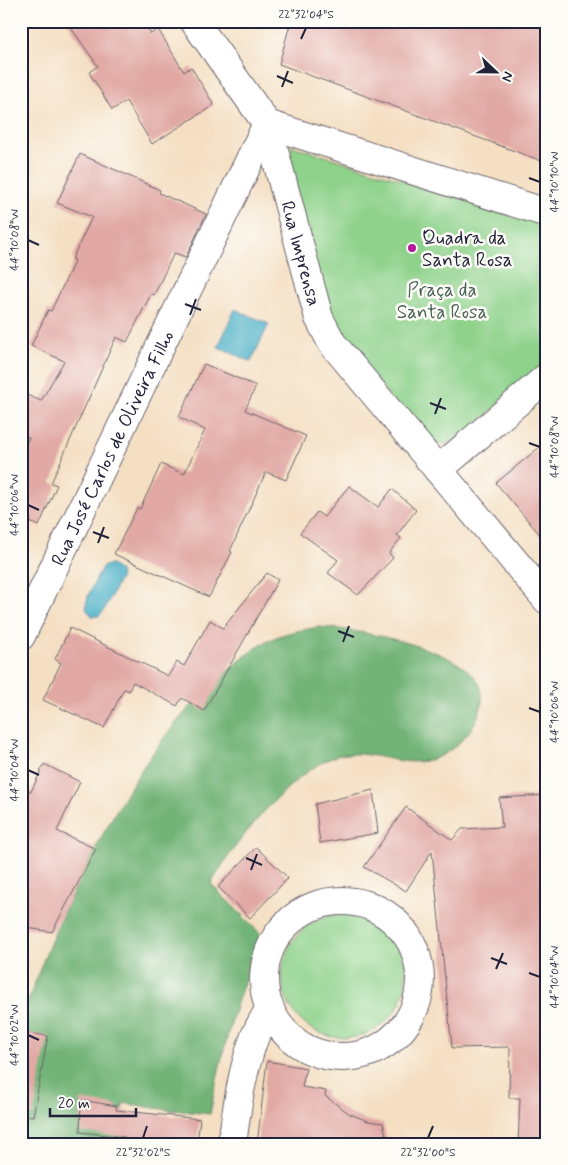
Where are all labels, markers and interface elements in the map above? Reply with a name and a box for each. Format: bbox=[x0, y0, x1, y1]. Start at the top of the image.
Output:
text: 22°32'04"S bbox=[278, 7, 334, 23]
north arrow bbox=[470, 48, 520, 98]
text: N bbox=[497, 69, 517, 84]
text: 44°10'10"W bbox=[547, 152, 563, 212]
street label: Rua Imprensa bbox=[274, 198, 326, 309]
text: 44°10'08"W bbox=[7, 209, 23, 271]
place label: Quadra da Santa Rosa bbox=[422, 226, 512, 273]
marker: Quadra da Santa Rosa bbox=[406, 242, 418, 254]
park label: Praça da Santa Rosa bbox=[397, 278, 487, 325]
street label: Rua José Carlos de Oliveira Filho bbox=[46, 326, 180, 570]
text: 44°10'08"W bbox=[547, 416, 563, 478]
text: 44°10'06"W bbox=[7, 474, 23, 536]
text: 44°10'06"W bbox=[547, 681, 563, 743]
text: 44°10'04"W bbox=[7, 739, 23, 801]
text: 44°10'04"W bbox=[547, 946, 563, 1008]
text: 44°10'02"W bbox=[7, 1004, 23, 1066]
scale bar bbox=[50, 1085, 136, 1117]
text: 20 m bbox=[58, 1094, 90, 1114]
text: 22°32'02"S bbox=[116, 1145, 171, 1161]
text: 22°32'00"S bbox=[400, 1145, 456, 1161]

